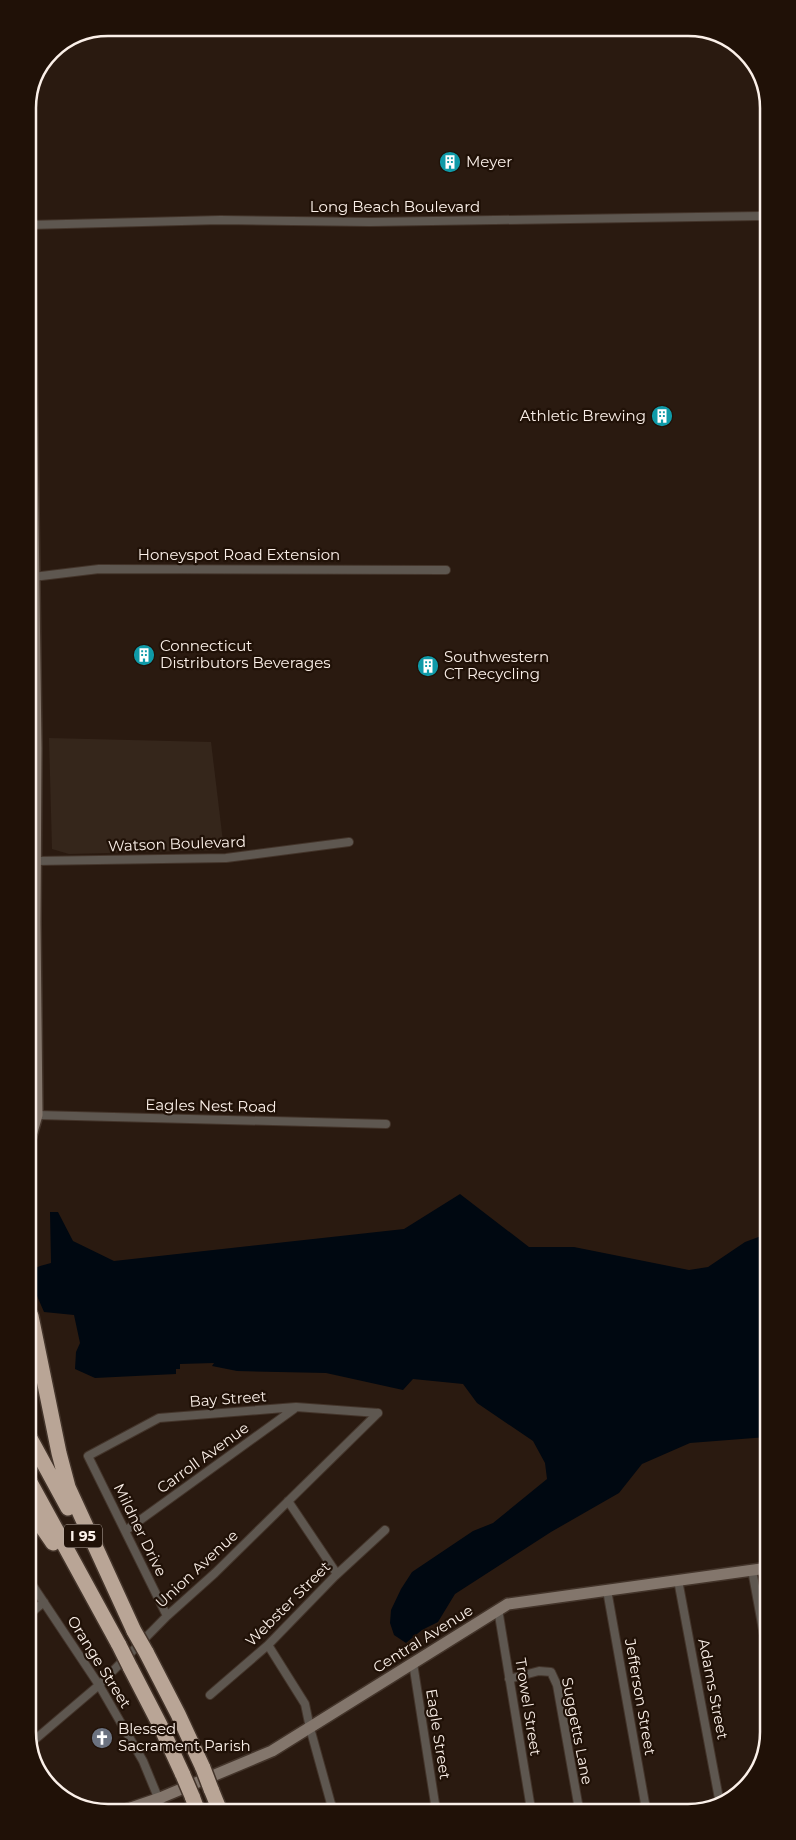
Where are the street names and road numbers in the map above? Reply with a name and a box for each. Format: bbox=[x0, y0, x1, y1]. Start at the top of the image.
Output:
street label: Long Beach Boulevard bbox=[310, 197, 480, 216]
street label: Honeyspot Road Extension bbox=[138, 545, 340, 564]
street label: Watson Boulevard bbox=[108, 832, 246, 855]
street label: Eagles Nest Road bbox=[145, 1095, 277, 1116]
street label: Bay Street bbox=[189, 1386, 267, 1411]
street label: Carroll Avenue bbox=[153, 1418, 252, 1497]
street label: Mildner Drive bbox=[110, 1480, 171, 1579]
road number: I 95 bbox=[64, 1524, 102, 1548]
street label: Union Avenue bbox=[151, 1525, 242, 1612]
street label: Webster Street bbox=[241, 1557, 334, 1650]
street label: Central Avenue bbox=[369, 1600, 476, 1677]
street label: Orange Street bbox=[63, 1612, 135, 1712]
street label: Jefferson Street bbox=[621, 1636, 660, 1757]
street label: Adams Street bbox=[694, 1637, 733, 1741]
street label: Trowel Street bbox=[511, 1657, 546, 1757]
street label: Suggetts Lane bbox=[558, 1676, 597, 1786]
street label: Eagle Street bbox=[422, 1687, 455, 1781]

